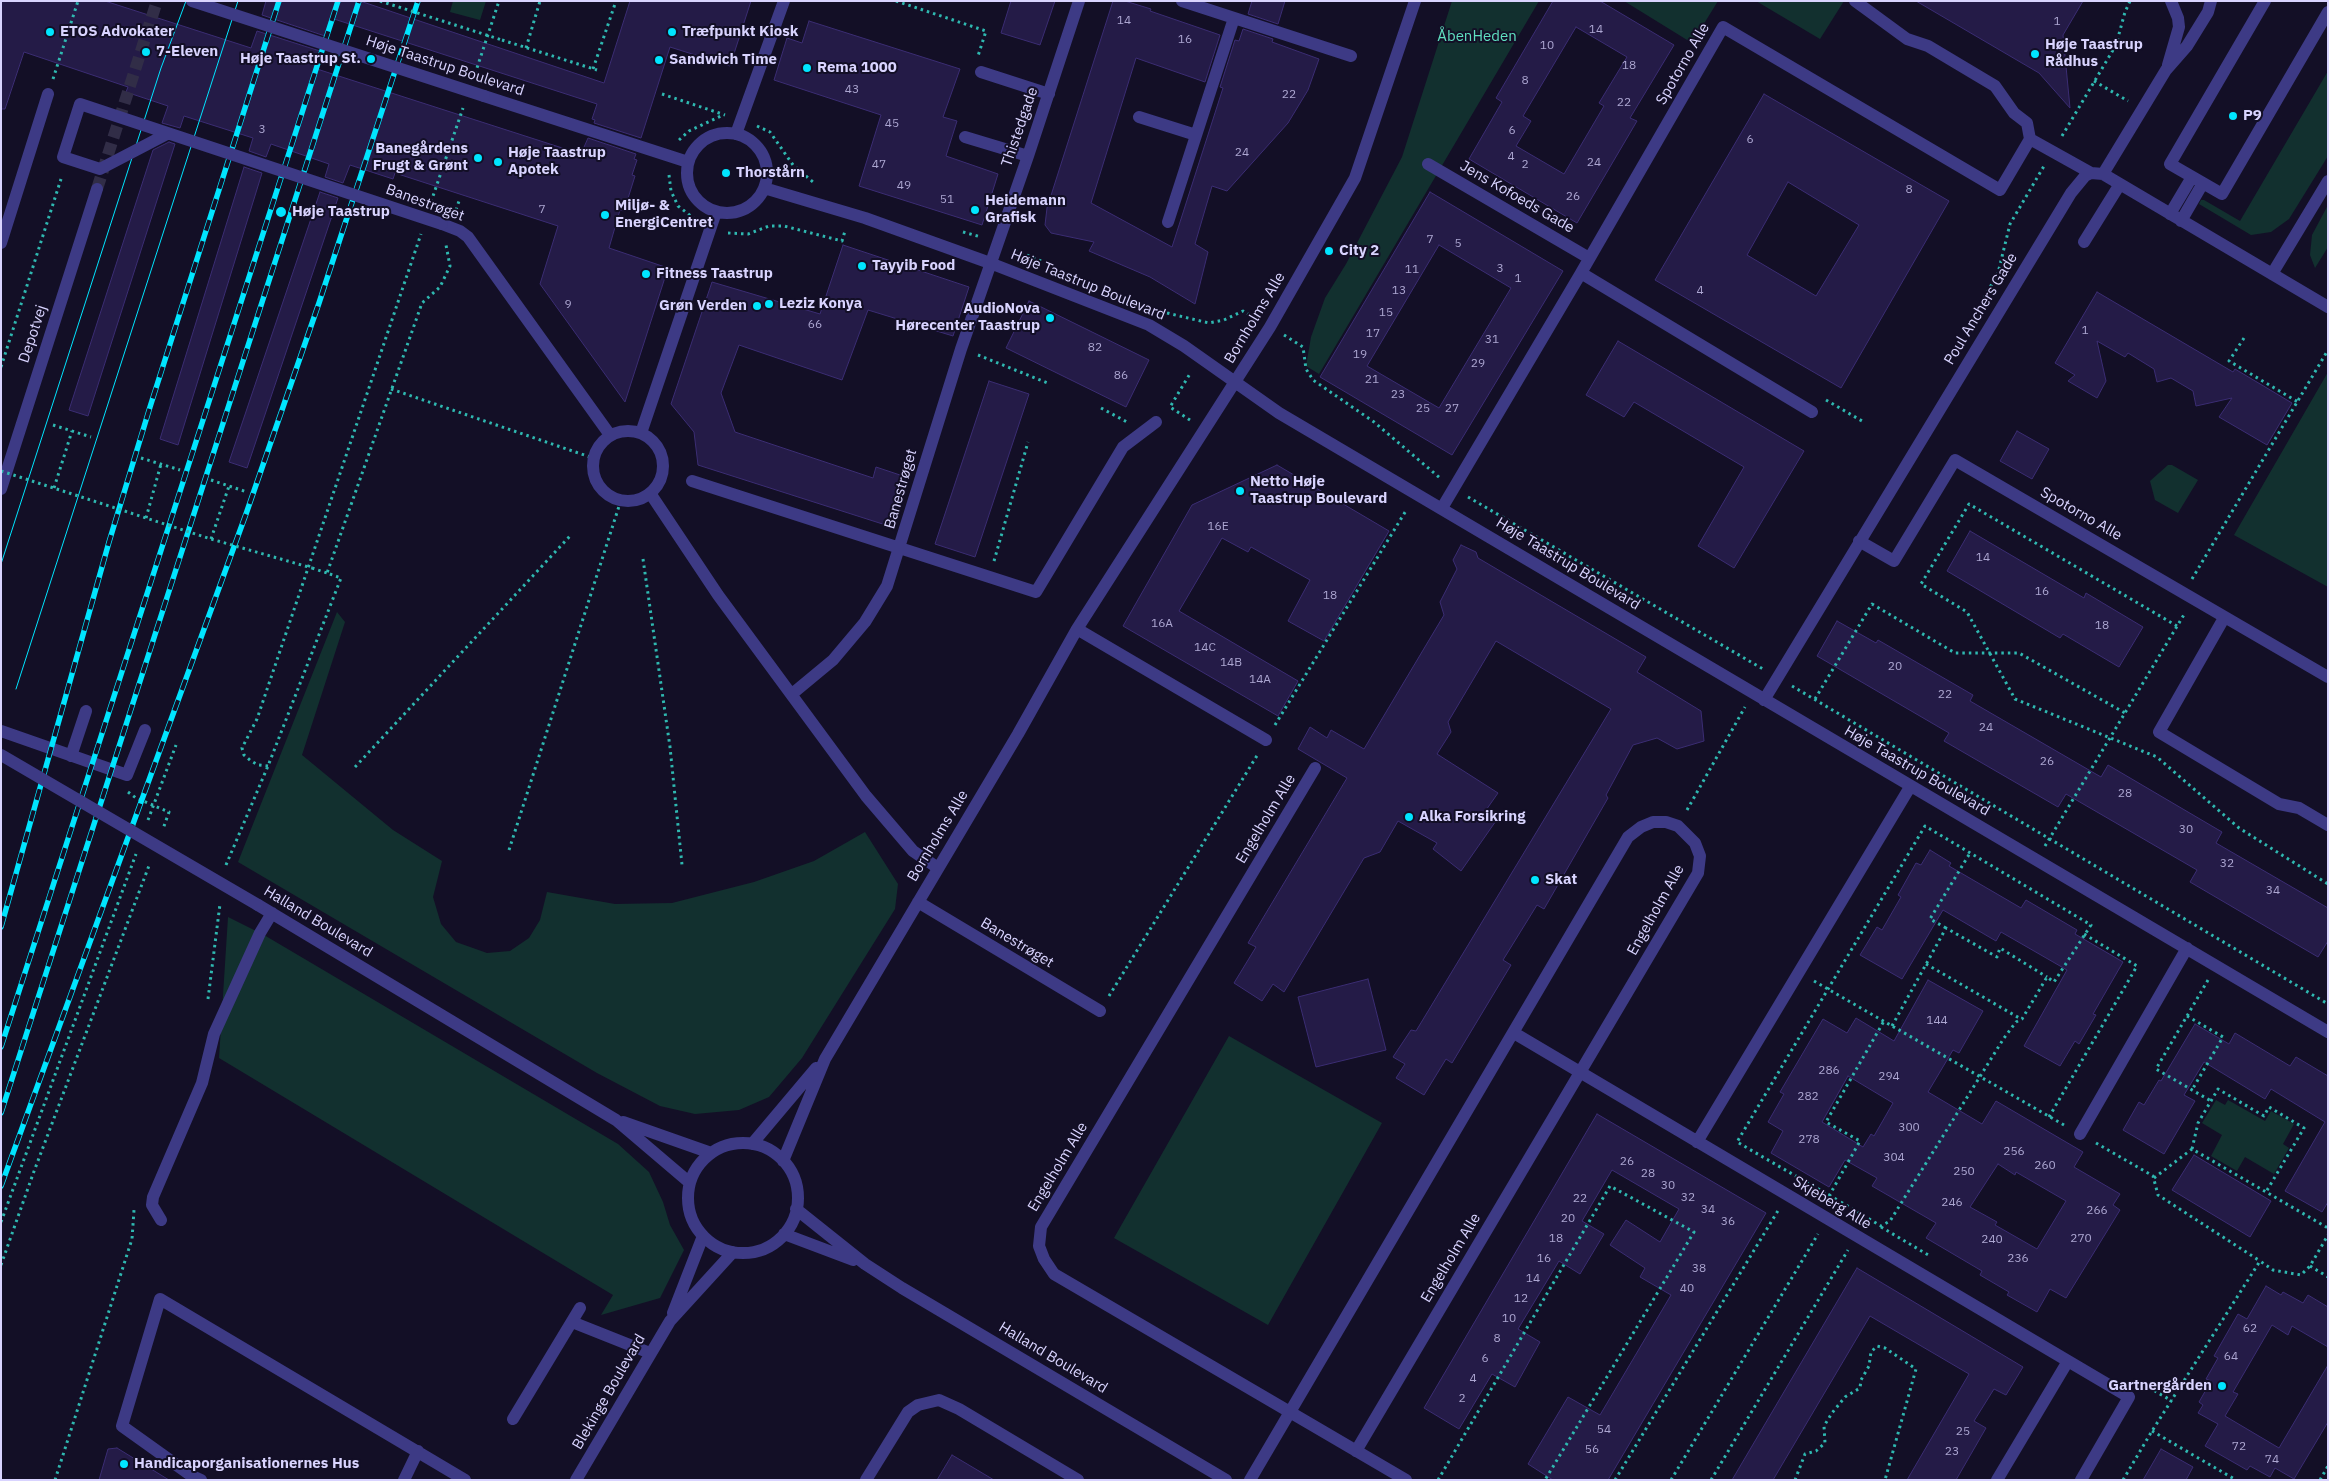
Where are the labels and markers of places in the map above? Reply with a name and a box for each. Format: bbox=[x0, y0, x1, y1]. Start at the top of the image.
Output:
place label: ETOS Advokater bbox=[60, 23, 174, 41]
place label: Træfpunkt Kiosk bbox=[682, 23, 799, 41]
marker: ETOS Advokater bbox=[44, 26, 56, 38]
marker: Træfpunkt Kiosk bbox=[666, 26, 678, 38]
place label: Høje Taastrup Rådhus bbox=[2045, 36, 2143, 71]
place label: 7-Eleven bbox=[156, 43, 218, 61]
marker: 7-Eleven bbox=[140, 46, 152, 58]
marker: Høje Taastrup Rådhus bbox=[2029, 48, 2041, 60]
place label: Høje Taastrup St. bbox=[240, 50, 361, 68]
place label: Sandwich Time bbox=[669, 51, 777, 69]
marker: Høje Taastrup St. bbox=[365, 53, 377, 65]
marker: Sandwich Time bbox=[653, 54, 665, 66]
place label: Rema 1000 bbox=[817, 59, 897, 77]
marker: Rema 1000 bbox=[801, 62, 813, 74]
place label: P9 bbox=[2243, 107, 2262, 125]
marker: P9 bbox=[2227, 110, 2239, 122]
place label: Banegårdens Frugt & Grønt bbox=[373, 140, 468, 175]
place label: Høje Taastrup Apotek bbox=[508, 144, 606, 179]
marker: Banegårdens Frugt & Grønt bbox=[472, 152, 484, 164]
marker: Høje Taastrup Apotek bbox=[492, 156, 504, 168]
place label: Thorstårn bbox=[736, 164, 805, 182]
marker: Thorstårn bbox=[720, 167, 732, 179]
place label: Heidemann Grafisk bbox=[985, 192, 1066, 227]
place label: Miljø- & EnergiCentret bbox=[615, 197, 713, 232]
place label: Høje Taastrup bbox=[292, 203, 390, 221]
marker: Heidemann Grafisk bbox=[969, 204, 981, 216]
marker: Høje Taastrup bbox=[274, 205, 288, 219]
marker: Miljø- & EnergiCentret bbox=[599, 209, 611, 221]
place label: City 2 bbox=[1339, 242, 1379, 260]
marker: City 2 bbox=[1323, 245, 1335, 257]
place label: Tayyib Food bbox=[872, 257, 955, 275]
marker: Tayyib Food bbox=[856, 260, 868, 272]
place label: Fitness Taastrup bbox=[656, 265, 773, 283]
marker: Fitness Taastrup bbox=[640, 268, 652, 280]
place label: Leziz Konya bbox=[779, 295, 862, 313]
place label: Grøn Verden bbox=[659, 297, 747, 315]
marker: Leziz Konya bbox=[763, 298, 775, 310]
marker: Grøn Verden bbox=[751, 300, 763, 312]
place label: AudioNova Hørecenter Taastrup bbox=[895, 300, 1040, 335]
marker: AudioNova Hørecenter Taastrup bbox=[1044, 312, 1056, 324]
place label: Netto Høje Taastrup Boulevard bbox=[1250, 473, 1387, 508]
marker: Netto Høje Taastrup Boulevard bbox=[1234, 485, 1246, 497]
place label: Alka Forsikring bbox=[1419, 808, 1525, 826]
marker: Alka Forsikring bbox=[1403, 811, 1415, 823]
place label: Skat bbox=[1545, 871, 1577, 889]
marker: Skat bbox=[1529, 874, 1541, 886]
place label: Gartnergården bbox=[2108, 1377, 2212, 1395]
marker: Gartnergården bbox=[2216, 1380, 2228, 1392]
place label: Handicaporganisationernes Hus bbox=[134, 1455, 359, 1473]
marker: Handicaporganisationernes Hus bbox=[118, 1458, 130, 1470]

